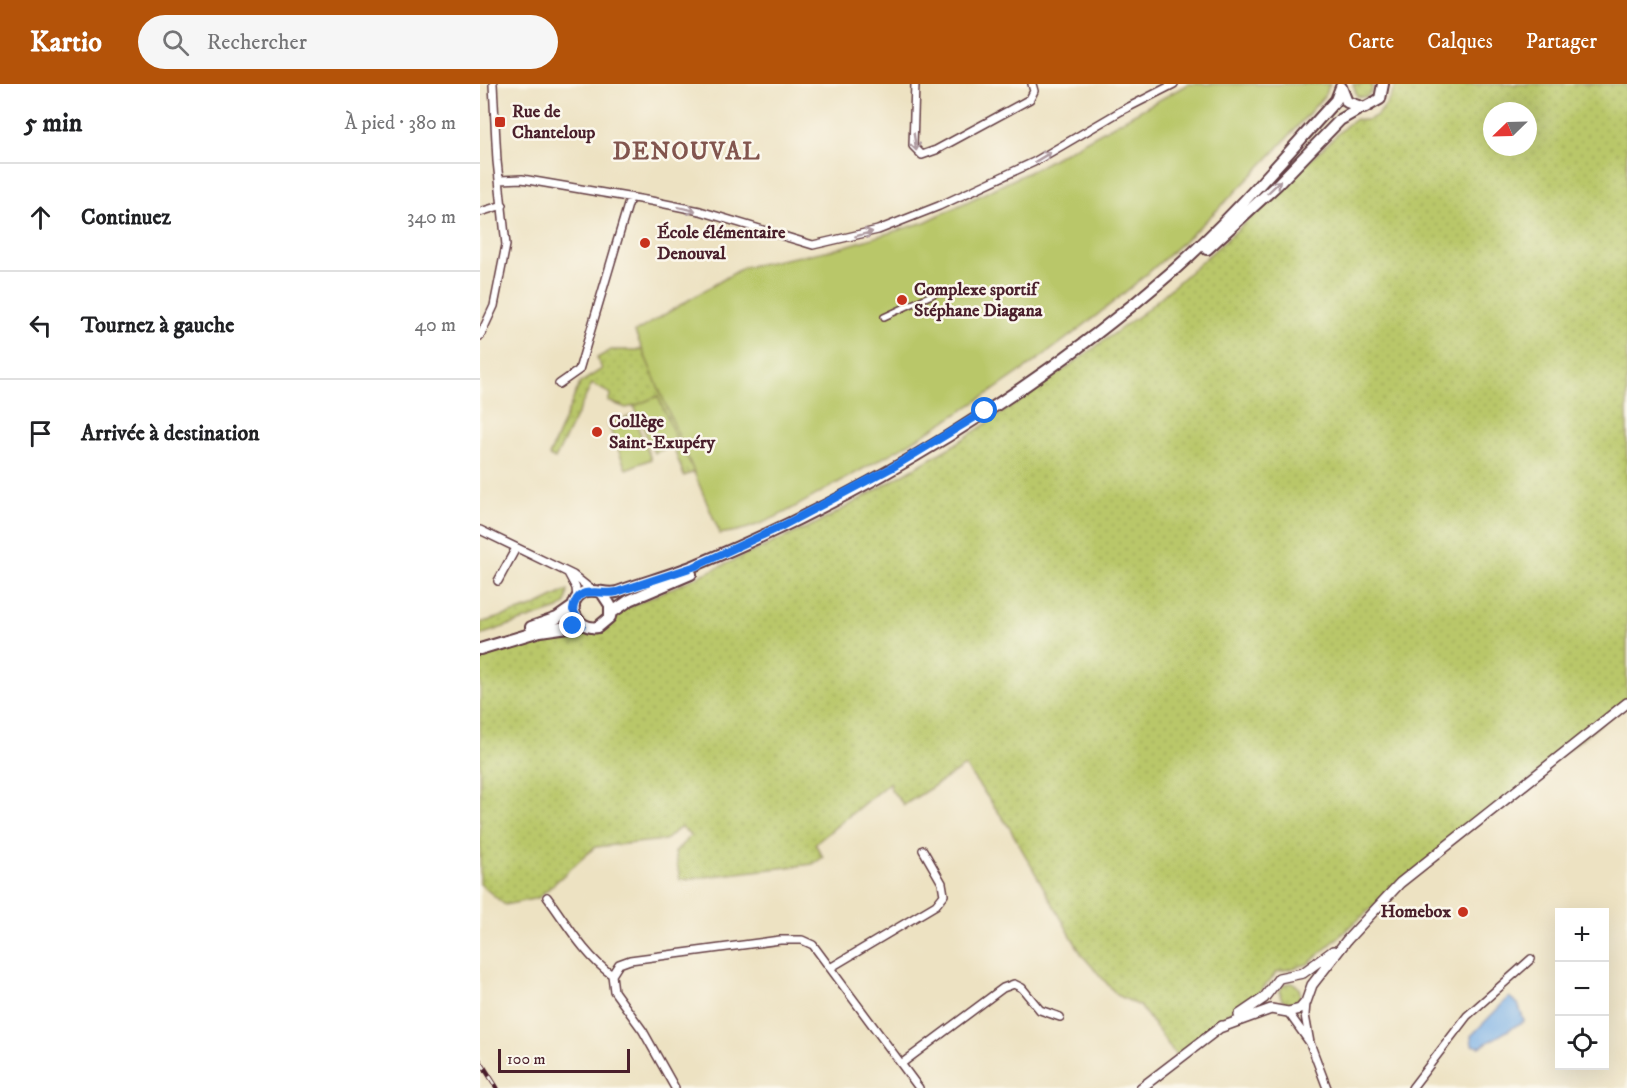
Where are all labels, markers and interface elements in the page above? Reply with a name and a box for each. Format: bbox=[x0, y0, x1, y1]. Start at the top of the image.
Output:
search box bbox=[138, 15, 558, 69]
text: Kartio bbox=[30, 25, 102, 60]
icon: search bbox=[159, 26, 192, 59]
text: Rechercher bbox=[207, 29, 307, 56]
text: Carte bbox=[1348, 29, 1394, 55]
text: Calques bbox=[1427, 29, 1493, 55]
text: Partager bbox=[1526, 29, 1597, 55]
place label: Rue de Chanteloup bbox=[512, 101, 595, 144]
north arrow bbox=[1483, 102, 1537, 156]
text: 5 min bbox=[24, 107, 82, 140]
text: À pied · 380 m bbox=[345, 111, 456, 136]
marker: Rue de Chanteloup bbox=[493, 115, 507, 129]
one-way arrow bbox=[910, 132, 921, 151]
district label: DENOUVAL bbox=[613, 137, 761, 167]
one-way arrow bbox=[1034, 151, 1051, 163]
one-way arrow bbox=[1266, 180, 1281, 194]
icon: ahead bbox=[24, 201, 57, 234]
one-way arrow bbox=[678, 203, 697, 215]
text: Continuez bbox=[81, 204, 171, 231]
text: 340 m bbox=[407, 205, 456, 230]
place label: École élémentaire Denouval bbox=[657, 221, 786, 265]
one-way arrow bbox=[854, 228, 873, 239]
marker: École élémentaire Denouval bbox=[638, 236, 652, 250]
place label: Complexe sportif Stéphane Diagana bbox=[914, 279, 1043, 322]
marker: Complexe sportif Stéphane Diagana bbox=[895, 293, 909, 307]
icon: left bbox=[24, 309, 57, 342]
text: Tournez à gauche bbox=[81, 312, 234, 339]
text: 40 m bbox=[414, 313, 456, 338]
route start bbox=[971, 397, 997, 423]
place label: Collège Saint-Exupéry bbox=[609, 411, 716, 454]
icon: arrive bbox=[24, 417, 57, 450]
text: Arrivée à destination bbox=[81, 420, 260, 447]
marker: Collège Saint-Exupéry bbox=[590, 425, 604, 439]
route end bbox=[559, 612, 585, 638]
place label: Homebox bbox=[1380, 901, 1451, 923]
marker: Homebox bbox=[1456, 905, 1470, 919]
map controls bbox=[1555, 908, 1609, 1070]
button: + bbox=[1555, 908, 1609, 962]
button: − bbox=[1555, 962, 1609, 1016]
button: locate bbox=[1555, 1016, 1609, 1070]
scale bar bbox=[498, 1046, 630, 1074]
text: 100 m bbox=[507, 1049, 546, 1069]

